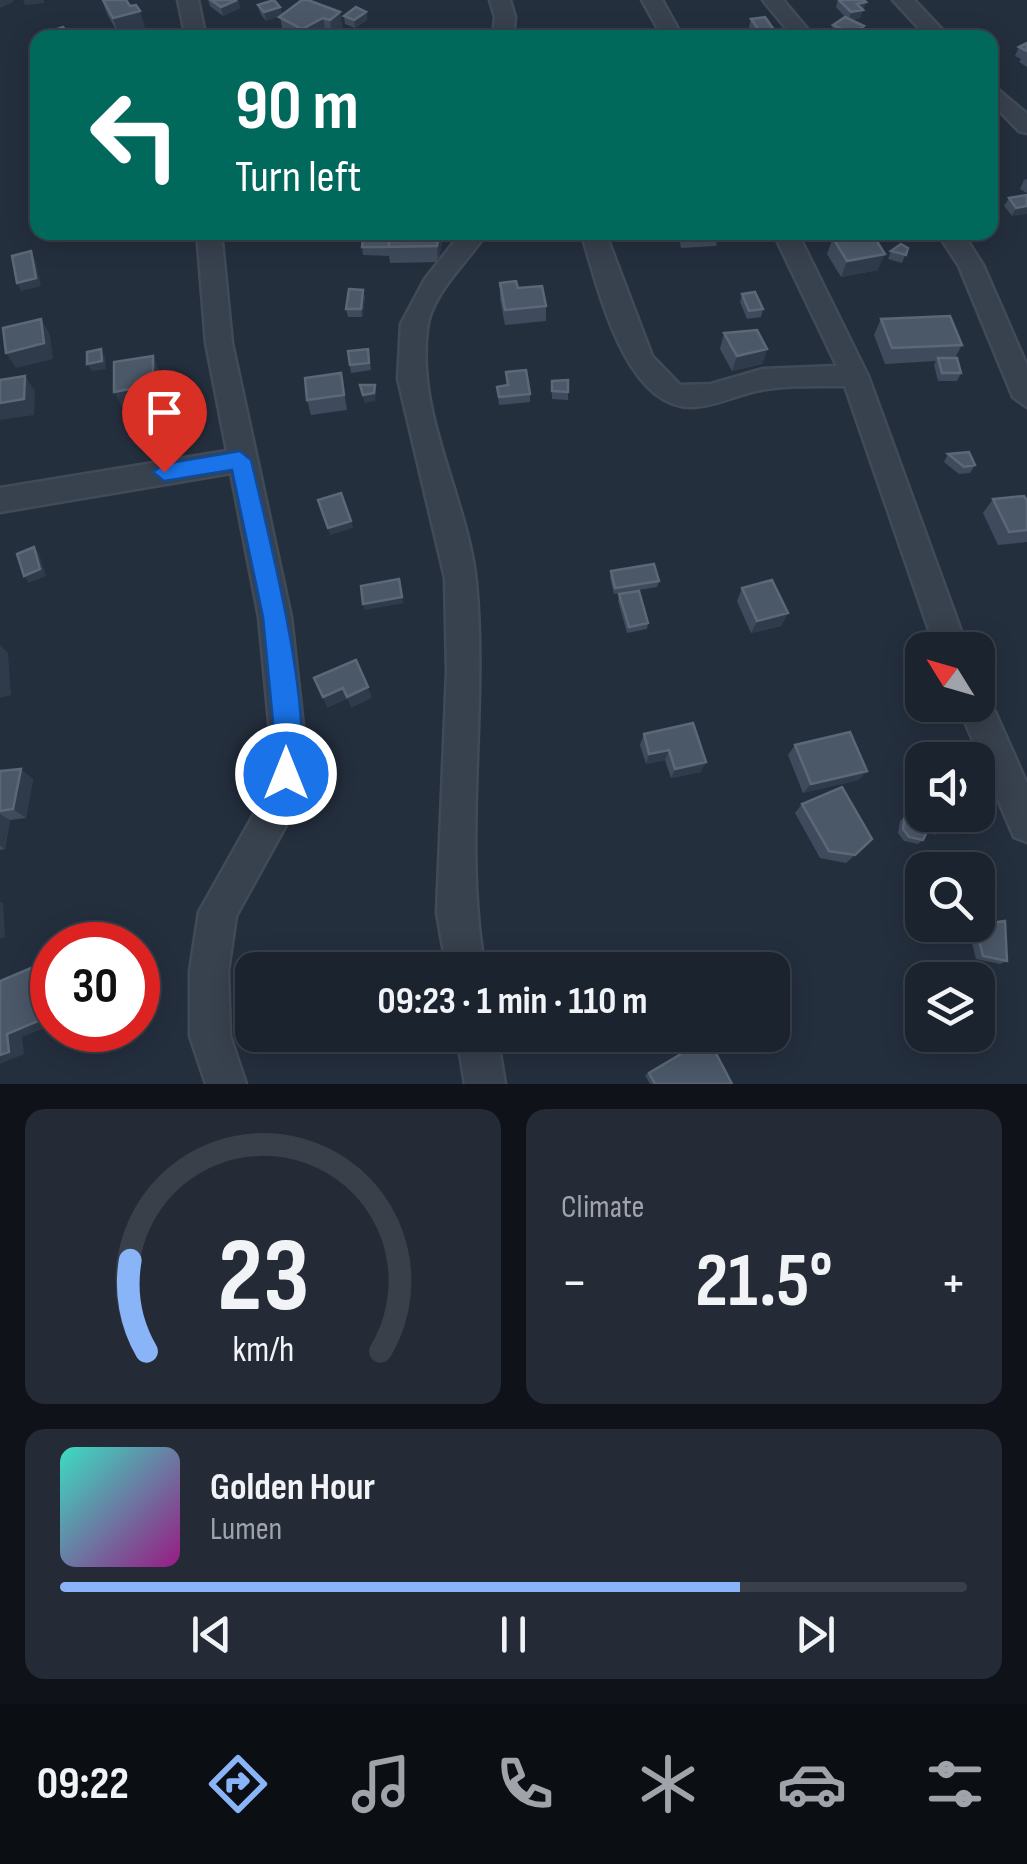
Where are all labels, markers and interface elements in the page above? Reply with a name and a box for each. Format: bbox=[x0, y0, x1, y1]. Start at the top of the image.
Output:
text: 90 m bbox=[235, 65, 359, 149]
icon: left bbox=[70, 70, 200, 200]
text: Turn left bbox=[235, 150, 361, 205]
pin bbox=[122, 370, 207, 473]
icon: arrive bbox=[137, 385, 192, 440]
north arrow bbox=[905, 632, 995, 722]
map controls bbox=[905, 632, 995, 1052]
position arrow bbox=[234, 722, 338, 826]
button: sound bbox=[905, 742, 995, 832]
button: search bbox=[905, 852, 995, 942]
speed limit sign: 30 bbox=[30, 922, 160, 1052]
button: layers bbox=[905, 962, 995, 1052]
text: 09:23 · 1 min · 110 m bbox=[378, 979, 647, 1024]
text: Climate bbox=[561, 1188, 644, 1227]
text: 23 bbox=[217, 1215, 309, 1340]
text: 21.5° bbox=[695, 1237, 833, 1328]
text: − bbox=[561, 1250, 588, 1317]
text: + bbox=[940, 1250, 967, 1317]
text: km/h bbox=[232, 1329, 294, 1372]
text: Golden Hour bbox=[210, 1465, 375, 1510]
text: Lumen bbox=[210, 1510, 282, 1549]
icon: previous bbox=[184, 1607, 239, 1662]
icon: pause bbox=[486, 1607, 541, 1662]
icon: next bbox=[788, 1607, 843, 1662]
icon: directions bbox=[203, 1749, 273, 1819]
icon: music bbox=[346, 1749, 416, 1819]
icon: phone bbox=[490, 1749, 560, 1819]
icon: climate bbox=[633, 1749, 703, 1819]
icon: car bbox=[777, 1749, 847, 1819]
icon: filters bbox=[920, 1749, 990, 1819]
text: 09:22 bbox=[37, 1757, 129, 1812]

